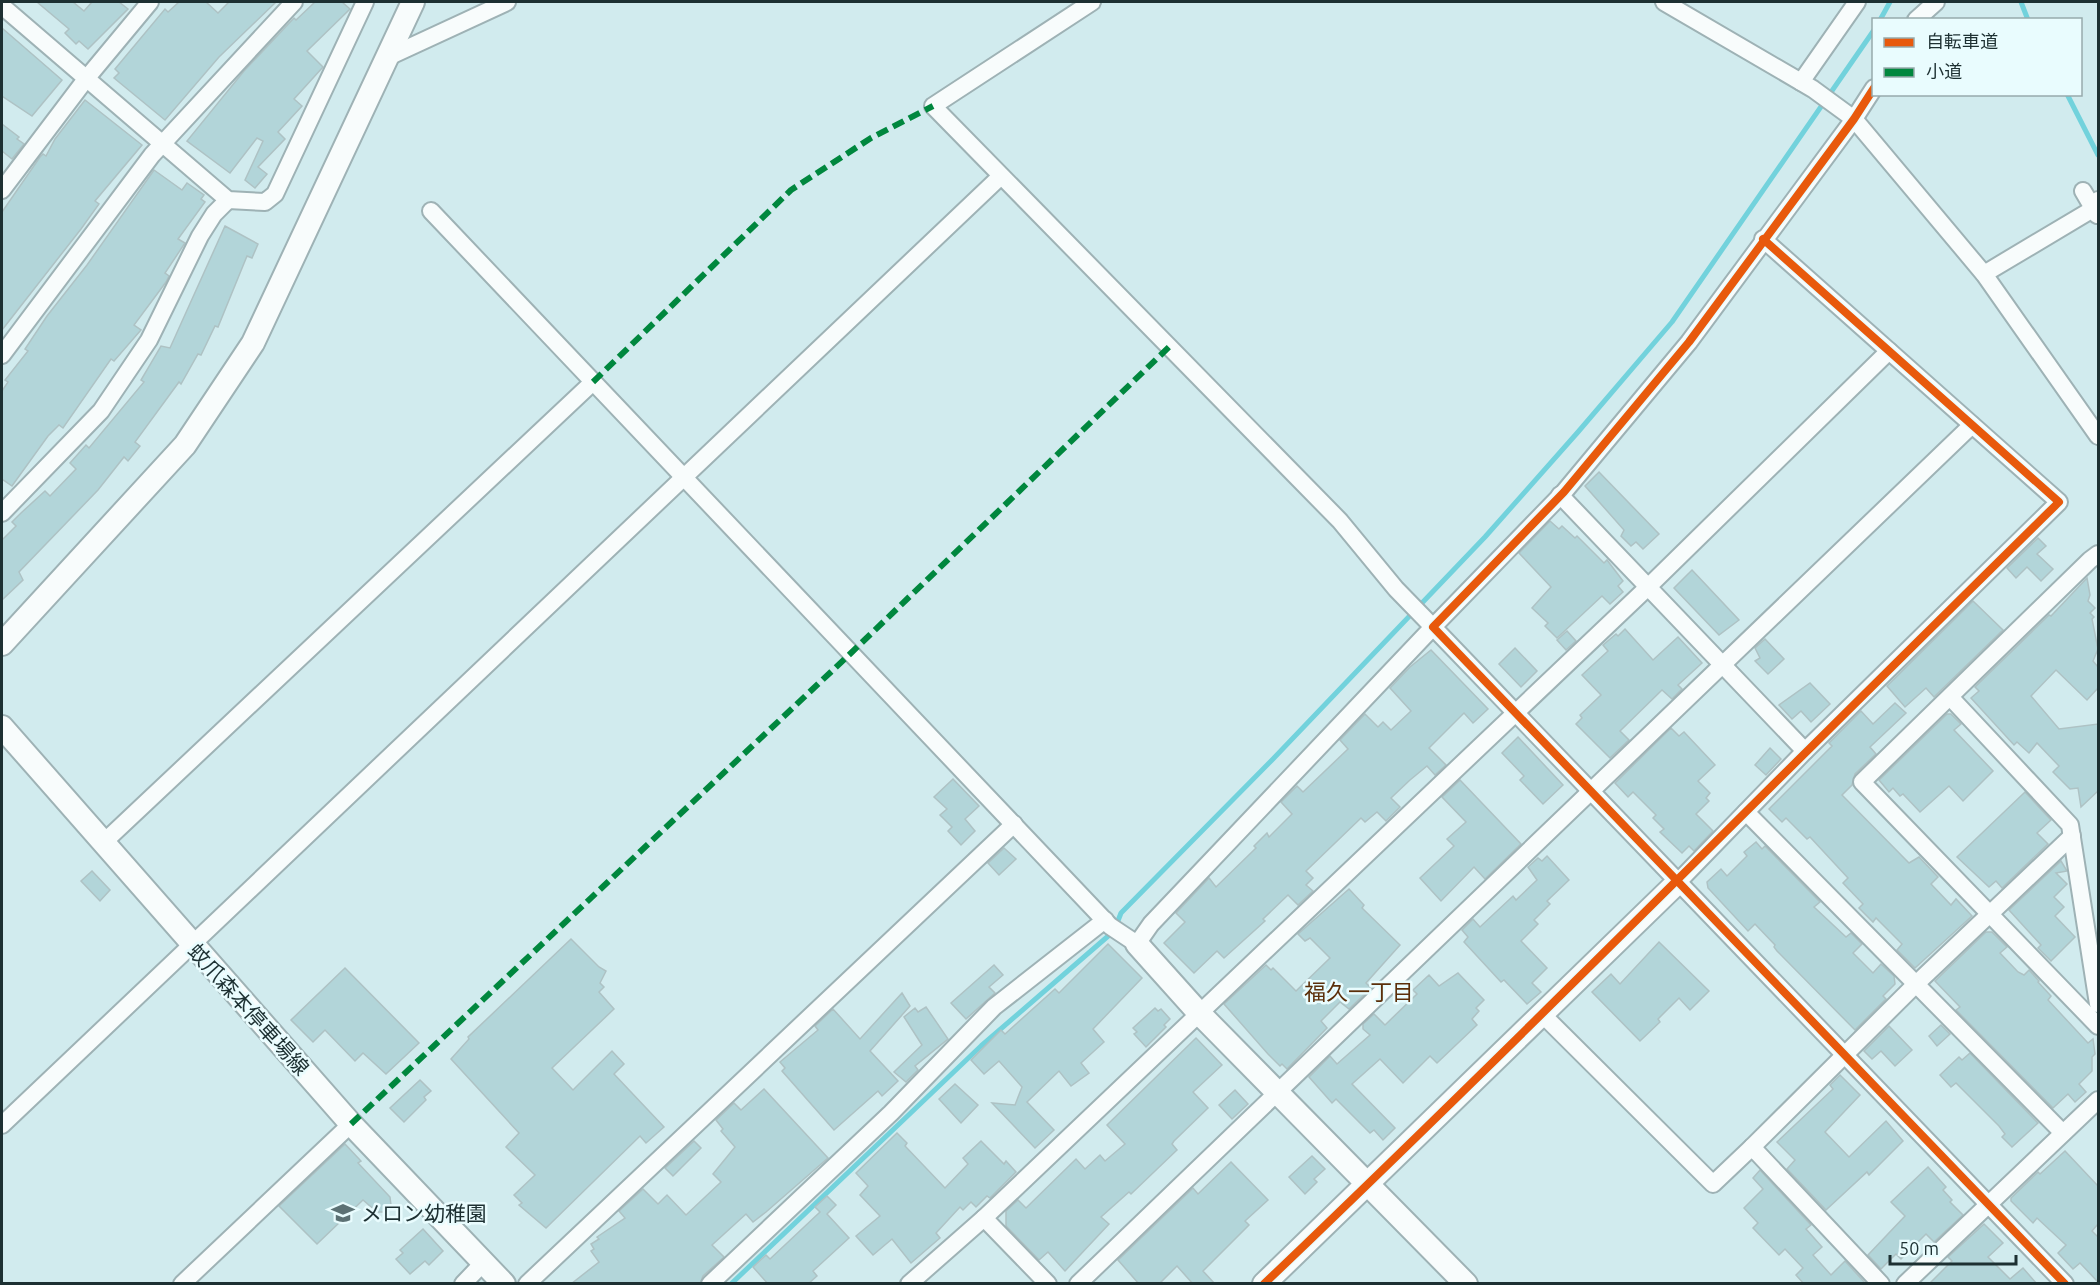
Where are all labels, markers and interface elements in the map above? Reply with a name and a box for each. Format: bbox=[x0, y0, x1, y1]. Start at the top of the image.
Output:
legend bbox=[1872, 18, 2082, 96]
text: 自転車道 bbox=[1926, 31, 1998, 51]
text: 小道 bbox=[1926, 61, 1962, 81]
street label: 蚊爪森本停車場線 bbox=[184, 939, 314, 1079]
district label: 福久一丁目 bbox=[1304, 979, 1414, 1004]
school or university icon: メロン幼稚園 bbox=[330, 1200, 356, 1226]
place label: メロン幼稚園 bbox=[361, 1201, 487, 1225]
scale bar bbox=[1890, 1228, 2016, 1266]
text: 50 m bbox=[1899, 1238, 1939, 1258]

